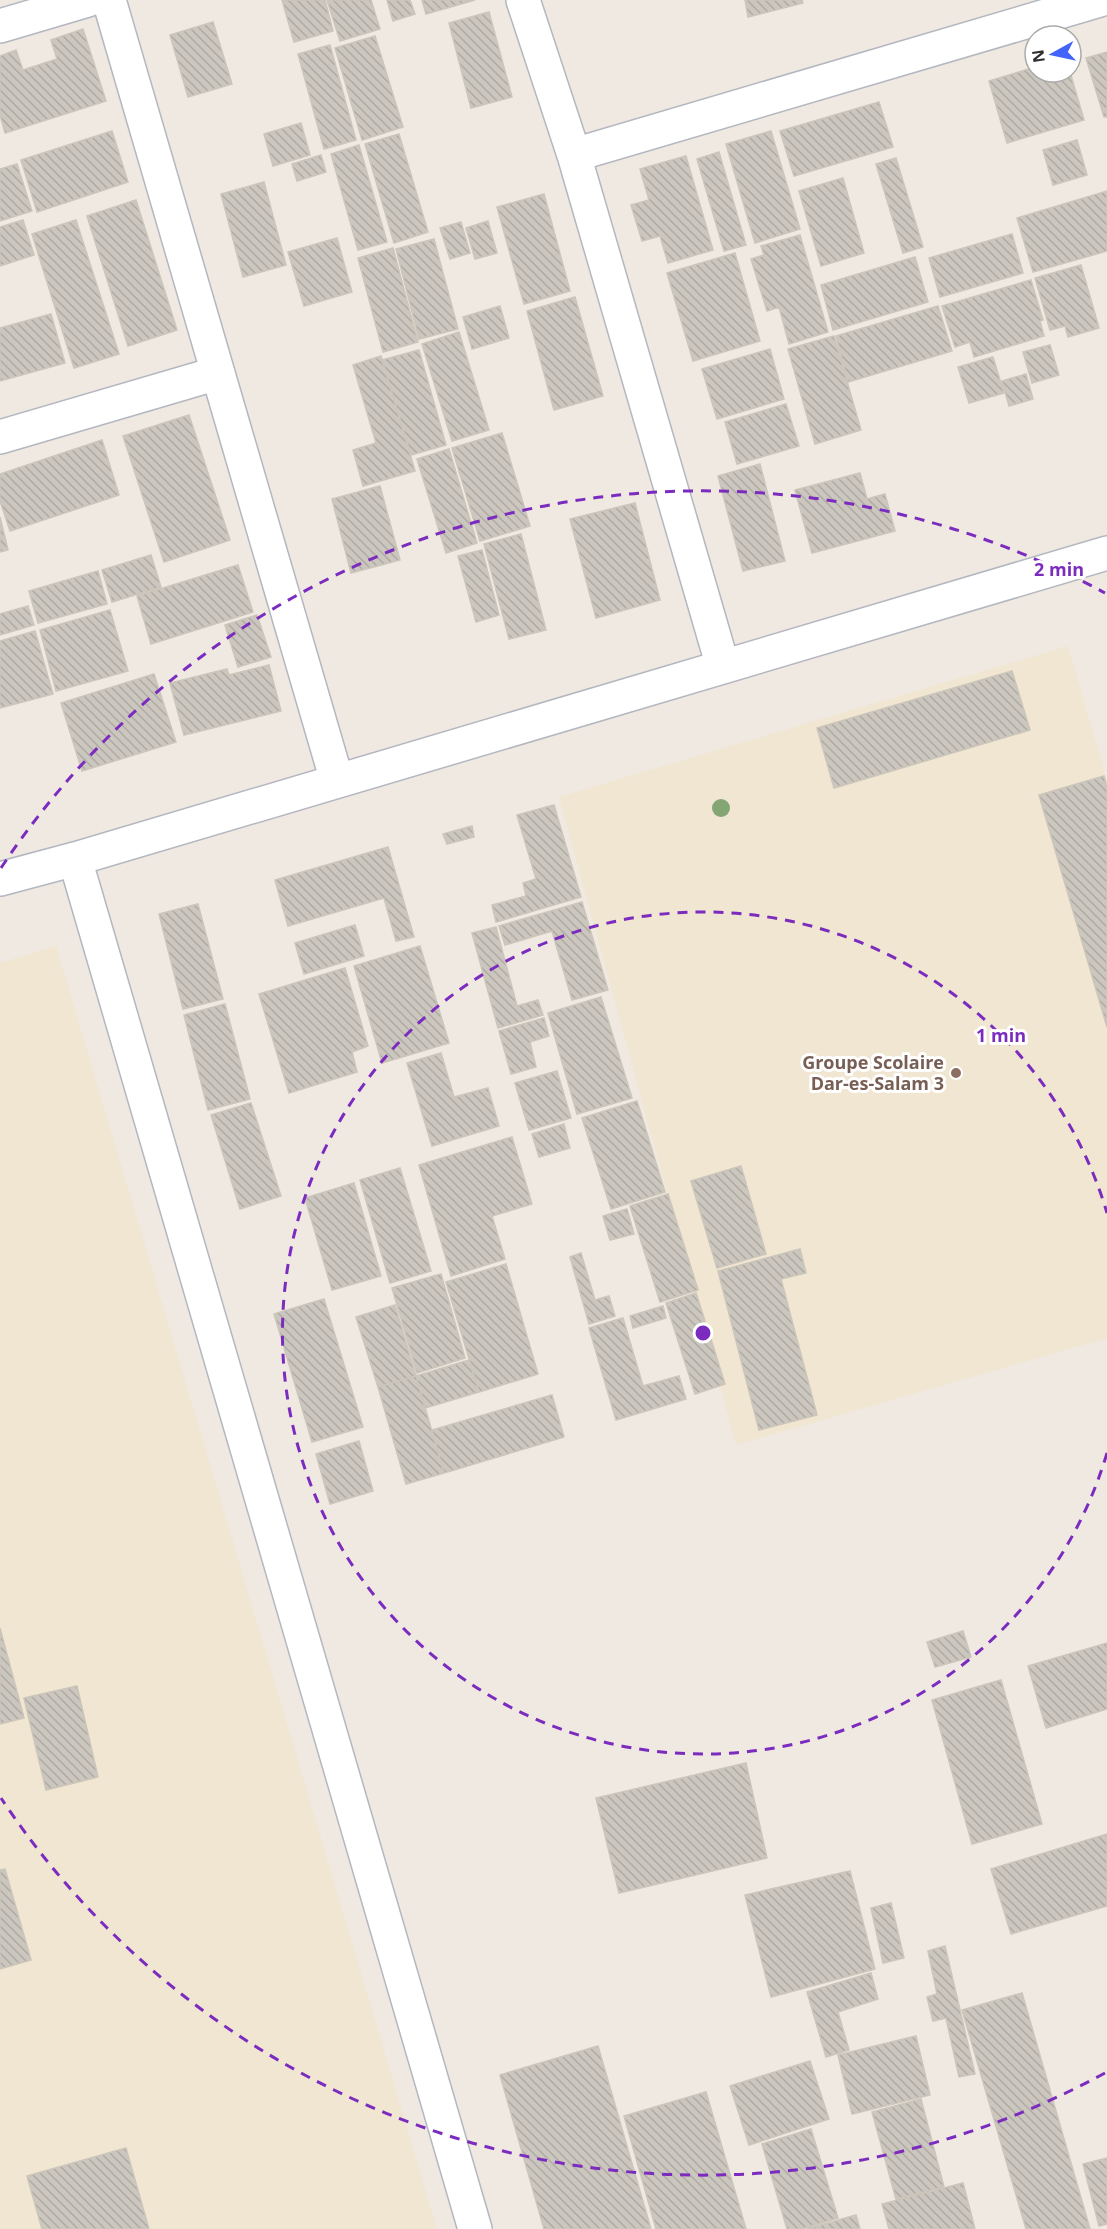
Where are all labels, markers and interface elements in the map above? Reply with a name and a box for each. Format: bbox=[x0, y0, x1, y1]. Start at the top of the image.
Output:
north arrow bbox=[1023, 24, 1083, 84]
text: N bbox=[1026, 48, 1050, 64]
text: 2 min bbox=[1034, 557, 1084, 581]
text: 1 min bbox=[976, 1023, 1026, 1047]
place label: Groupe Scolaire Dar-es-Salam 3 bbox=[802, 1050, 944, 1095]
marker: Groupe Scolaire Dar-es-Salam 3 bbox=[949, 1066, 963, 1080]
centre of rings bbox=[693, 1323, 713, 1343]

